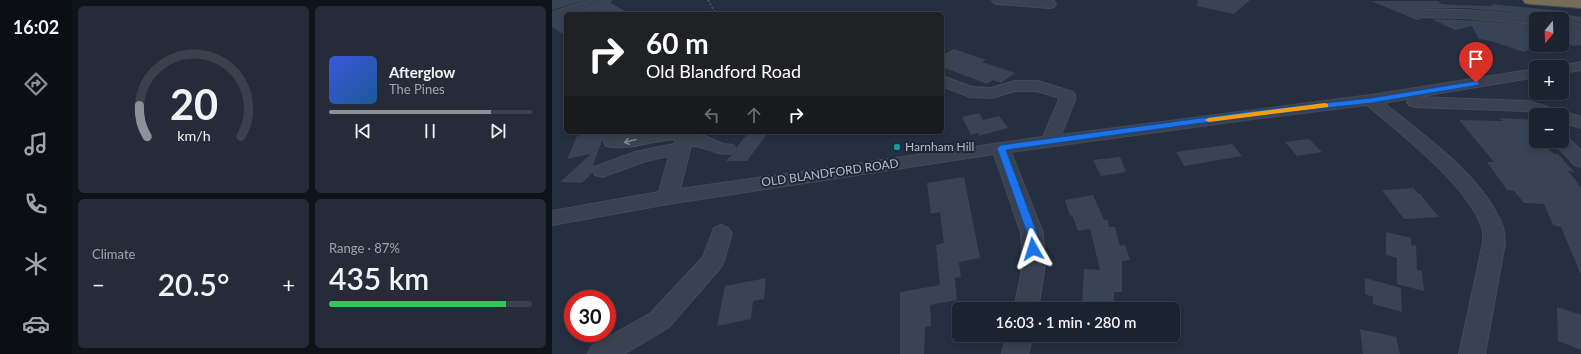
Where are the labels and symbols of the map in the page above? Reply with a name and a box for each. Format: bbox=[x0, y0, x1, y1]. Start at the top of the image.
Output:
north arrow bbox=[1529, 12, 1569, 52]
pin bbox=[1459, 42, 1493, 83]
one-way arrow bbox=[623, 138, 636, 145]
place label: Harnham Hill bbox=[905, 139, 974, 154]
marker: Harnham Hill bbox=[892, 142, 902, 152]
street label: OLD BLANDFORD ROAD bbox=[760, 155, 900, 190]
position arrow bbox=[1012, 228, 1054, 270]
speed limit sign: 30 bbox=[564, 290, 616, 342]

